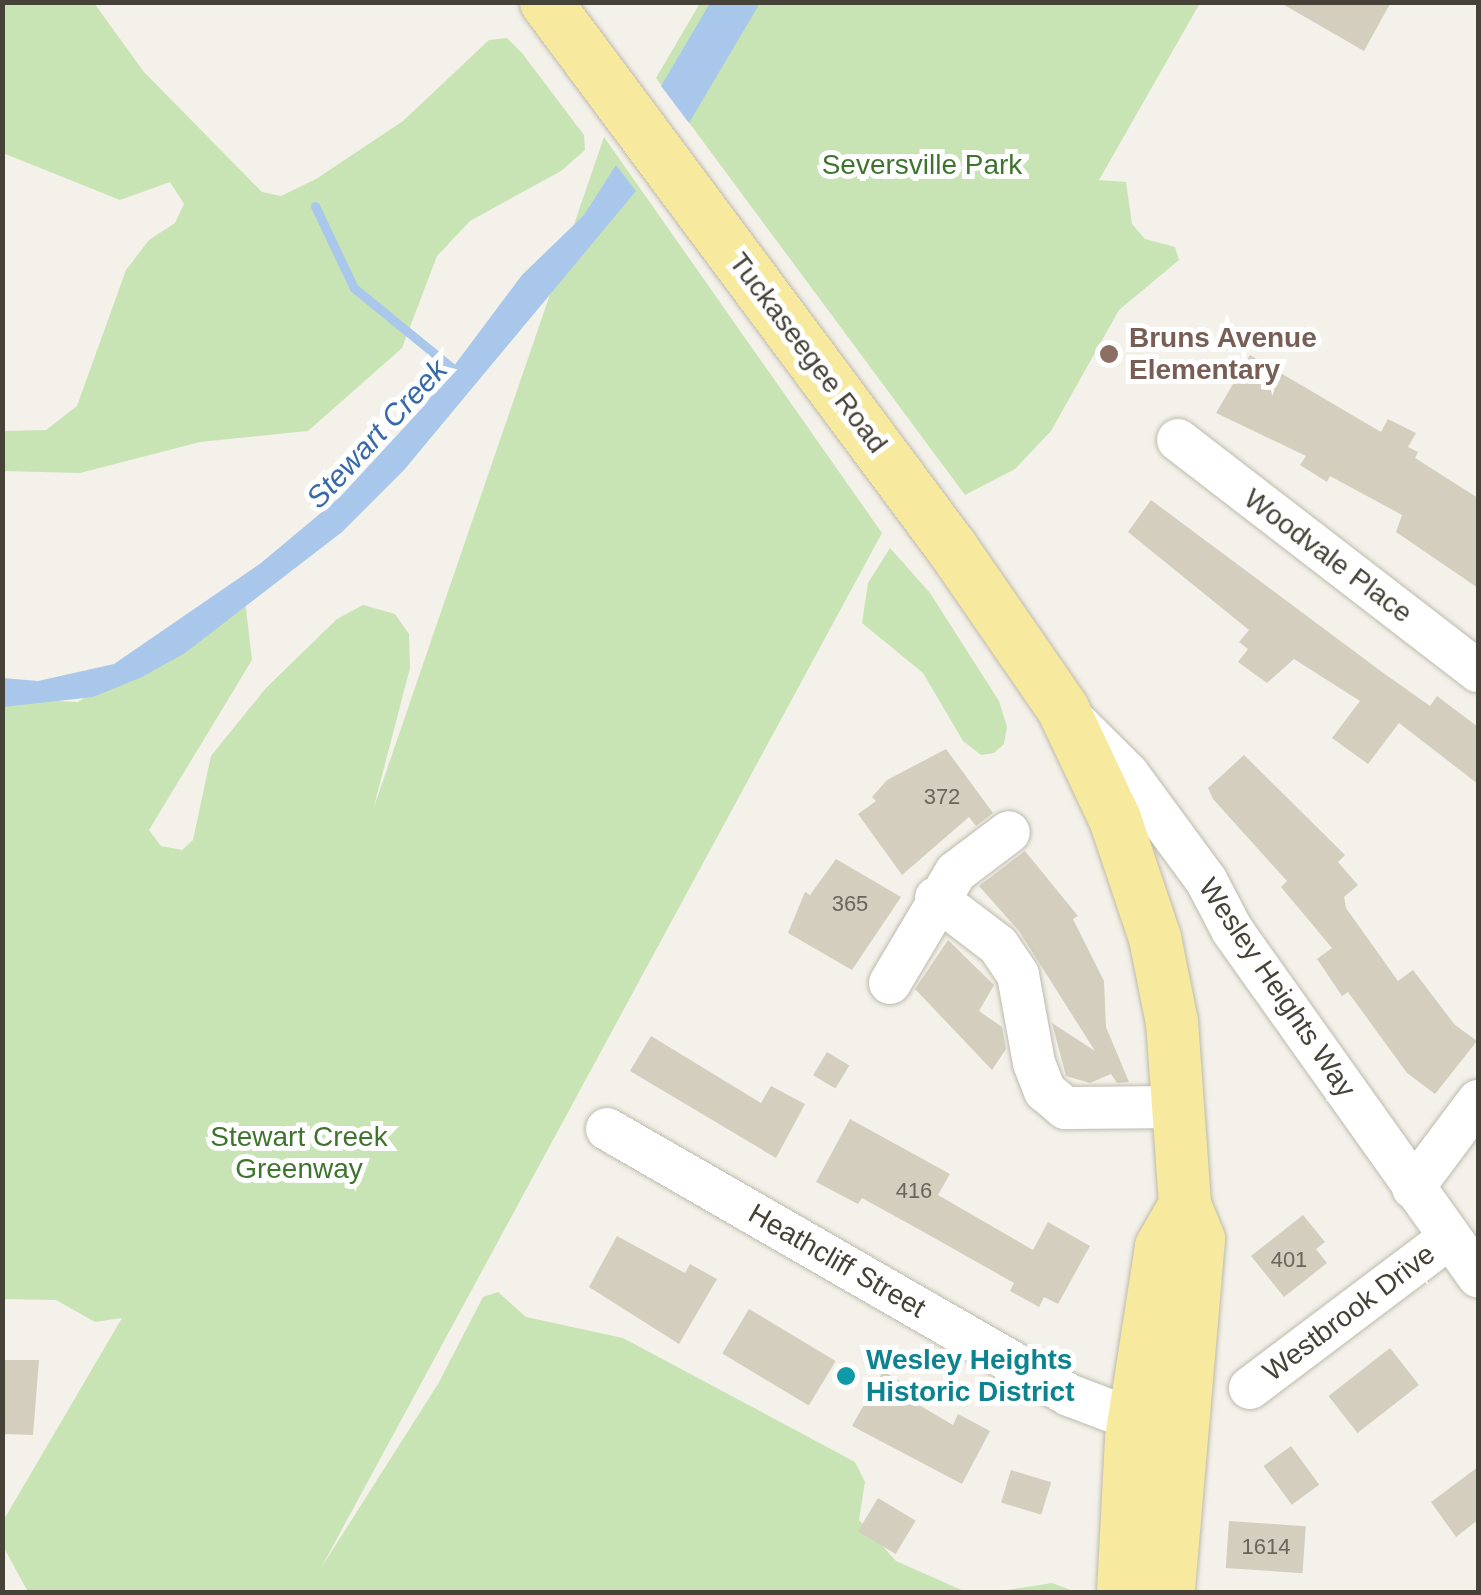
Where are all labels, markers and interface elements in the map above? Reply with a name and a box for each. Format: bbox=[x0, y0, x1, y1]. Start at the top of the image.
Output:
park label: Seversville Park bbox=[822, 148, 1022, 182]
street label: Tuckaseegee Road bbox=[722, 246, 894, 460]
place label: Bruns Avenue Elementary bbox=[1129, 321, 1318, 387]
marker: Bruns Avenue Elementary bbox=[1098, 343, 1120, 365]
water label: Stewart Creek bbox=[299, 352, 455, 516]
street label: Woodvale Place bbox=[1237, 482, 1419, 630]
house number: 372 bbox=[924, 784, 960, 810]
street label: Wesley Heights Way bbox=[1191, 872, 1363, 1104]
house number: 365 bbox=[832, 891, 868, 917]
park label: Stewart Creek Greenway bbox=[210, 1120, 388, 1186]
house number: 416 bbox=[896, 1178, 932, 1204]
street label: Heathcliff Street bbox=[743, 1197, 931, 1325]
street label: Westbrook Drive bbox=[1256, 1237, 1442, 1389]
house number: 401 bbox=[1271, 1247, 1307, 1273]
place label: Wesley Heights Historic District bbox=[866, 1343, 1074, 1409]
marker: Wesley Heights Historic District bbox=[835, 1365, 857, 1387]
house number: 1614 bbox=[1242, 1534, 1290, 1560]

